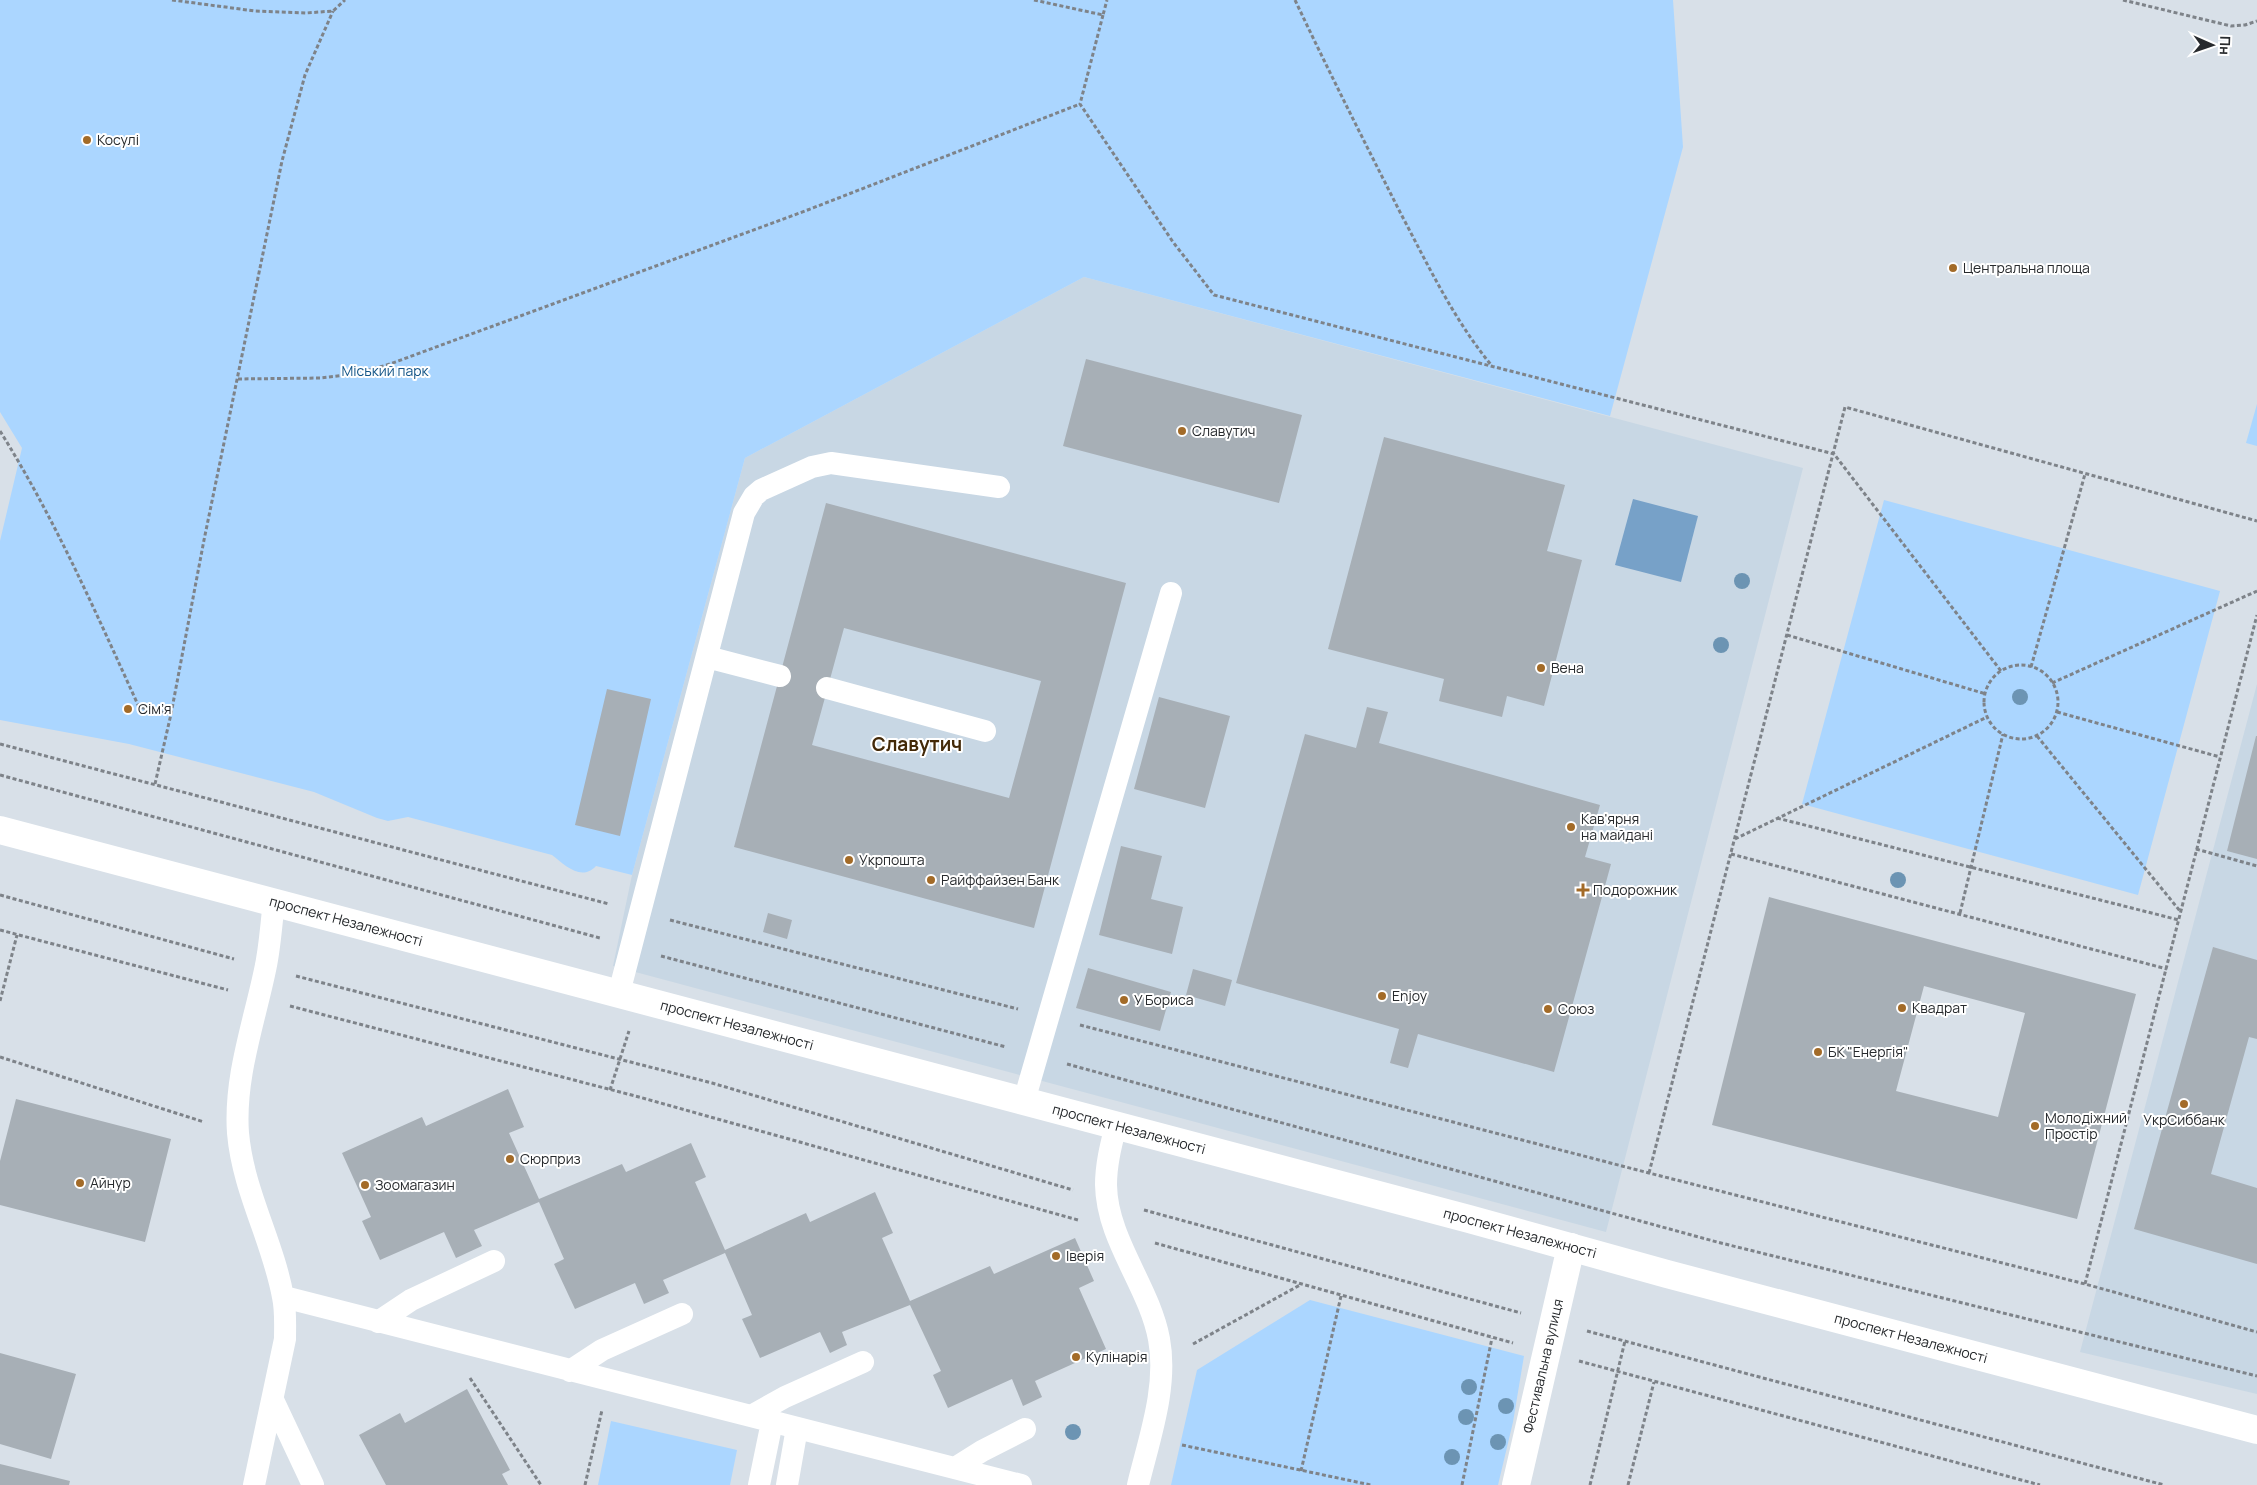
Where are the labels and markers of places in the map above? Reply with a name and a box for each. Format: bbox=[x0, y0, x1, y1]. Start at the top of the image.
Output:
place label: Косулі bbox=[97, 130, 139, 149]
marker: Косулі bbox=[81, 134, 93, 146]
place label: Центральна площа bbox=[1963, 258, 2090, 277]
marker: Центральна площа bbox=[1947, 262, 1959, 274]
place label: Славутич bbox=[1192, 421, 1255, 440]
marker: Славутич bbox=[1176, 425, 1188, 437]
place label: Вена bbox=[1551, 658, 1584, 677]
marker: Вена bbox=[1535, 662, 1547, 674]
place label: Сім’я bbox=[138, 699, 171, 718]
marker: Сім’я bbox=[122, 703, 134, 715]
place label: Кав'ярня на майдані bbox=[1581, 809, 1653, 844]
marker: Кав'ярня на майдані bbox=[1565, 821, 1577, 833]
place label: Укрпошта bbox=[859, 850, 924, 869]
marker: Укрпошта bbox=[843, 854, 855, 866]
place label: Райффайзен Банк bbox=[941, 870, 1060, 889]
marker: Райффайзен Банк bbox=[925, 874, 937, 886]
place label: Подорожник bbox=[1593, 880, 1678, 899]
marker: Подорожник bbox=[1577, 884, 1589, 896]
place label: Enjoy bbox=[1392, 986, 1428, 1005]
place label: У Бориса bbox=[1134, 990, 1193, 1009]
marker: Enjoy bbox=[1376, 990, 1388, 1002]
marker: У Бориса bbox=[1118, 994, 1130, 1006]
place label: Квадрат bbox=[1912, 998, 1967, 1017]
place label: Союз bbox=[1558, 999, 1594, 1018]
marker: Квадрат bbox=[1896, 1002, 1908, 1014]
marker: Союз bbox=[1542, 1003, 1554, 1015]
place label: БК "Енергія" bbox=[1828, 1042, 1909, 1061]
marker: БК "Енергія" bbox=[1812, 1046, 1824, 1058]
marker: УкрСиббанк bbox=[2178, 1098, 2190, 1110]
place label: Молодіжний Простір bbox=[2045, 1108, 2127, 1143]
place label: УкрСиббанк bbox=[2143, 1110, 2226, 1129]
marker: Молодіжний Простір bbox=[2029, 1120, 2041, 1132]
place label: Сюрприз bbox=[520, 1149, 581, 1168]
marker: Сюрприз bbox=[504, 1153, 516, 1165]
place label: Айнур bbox=[90, 1173, 131, 1192]
place label: Зоомагазин bbox=[375, 1175, 455, 1194]
marker: Айнур bbox=[74, 1177, 86, 1189]
marker: Зоомагазин bbox=[359, 1179, 371, 1191]
place label: Іверія bbox=[1066, 1246, 1104, 1265]
marker: Іверія bbox=[1050, 1250, 1062, 1262]
place label: Кулінарія bbox=[1086, 1347, 1147, 1366]
marker: Кулінарія bbox=[1070, 1351, 1082, 1363]

